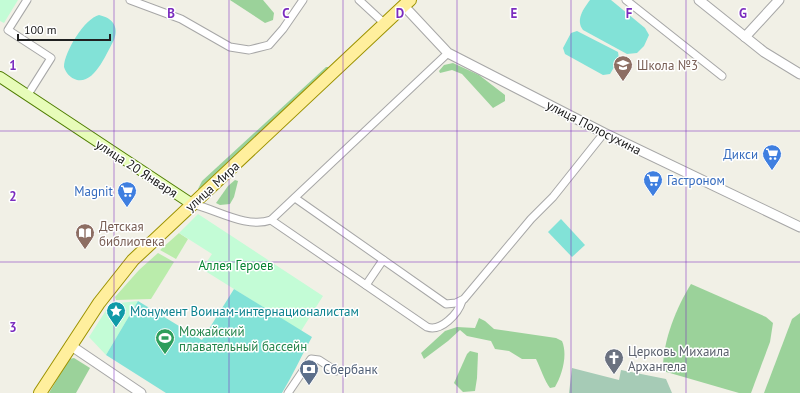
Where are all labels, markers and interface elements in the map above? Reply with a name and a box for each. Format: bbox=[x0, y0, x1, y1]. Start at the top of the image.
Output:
text: B bbox=[167, 5, 175, 22]
text: C bbox=[282, 5, 290, 22]
text: D bbox=[396, 5, 404, 22]
text: E bbox=[511, 5, 518, 22]
text: F bbox=[626, 5, 633, 22]
text: G bbox=[739, 5, 747, 22]
scale bar bbox=[18, 16, 110, 42]
text: 100 m bbox=[24, 22, 57, 37]
school or university icon: Школа №3 bbox=[612, 54, 634, 82]
text: 1 bbox=[9, 57, 17, 74]
place label: Школа №3 bbox=[637, 57, 698, 74]
street label: улица Полосухина bbox=[543, 96, 644, 159]
street label: улица 20 Января bbox=[92, 135, 181, 201]
supermarket icon: Дикси bbox=[761, 143, 783, 171]
place label: Дикси bbox=[723, 146, 758, 163]
street label: улица Мира bbox=[182, 157, 243, 215]
supermarket icon: Гастроном bbox=[642, 169, 664, 197]
place label: Гастроном bbox=[667, 172, 725, 189]
supermarket icon: Magnit bbox=[116, 180, 138, 208]
place label: Magnit bbox=[74, 183, 114, 200]
text: 2 bbox=[9, 188, 17, 205]
place label: Детская библиотека bbox=[99, 218, 165, 250]
library icon: Детская библиотека bbox=[74, 222, 96, 250]
park label: Аллея Героев bbox=[199, 257, 273, 274]
place icon: Монумент Воинам-интернационалистам bbox=[105, 300, 127, 328]
place label: Монумент Воинам-интернационалистам bbox=[130, 303, 359, 320]
text: 3 bbox=[9, 319, 17, 336]
place label: Можайский плавательный бассейн bbox=[179, 323, 307, 355]
sports icon: Можайский плавательный бассейн bbox=[154, 327, 176, 355]
place label: Церковь Михаила Архангела bbox=[628, 343, 729, 375]
church icon: Церковь Михаила Архангела bbox=[603, 347, 625, 375]
bank icon: Сбербанк bbox=[298, 358, 320, 386]
place label: Сбербанк bbox=[323, 361, 378, 378]

